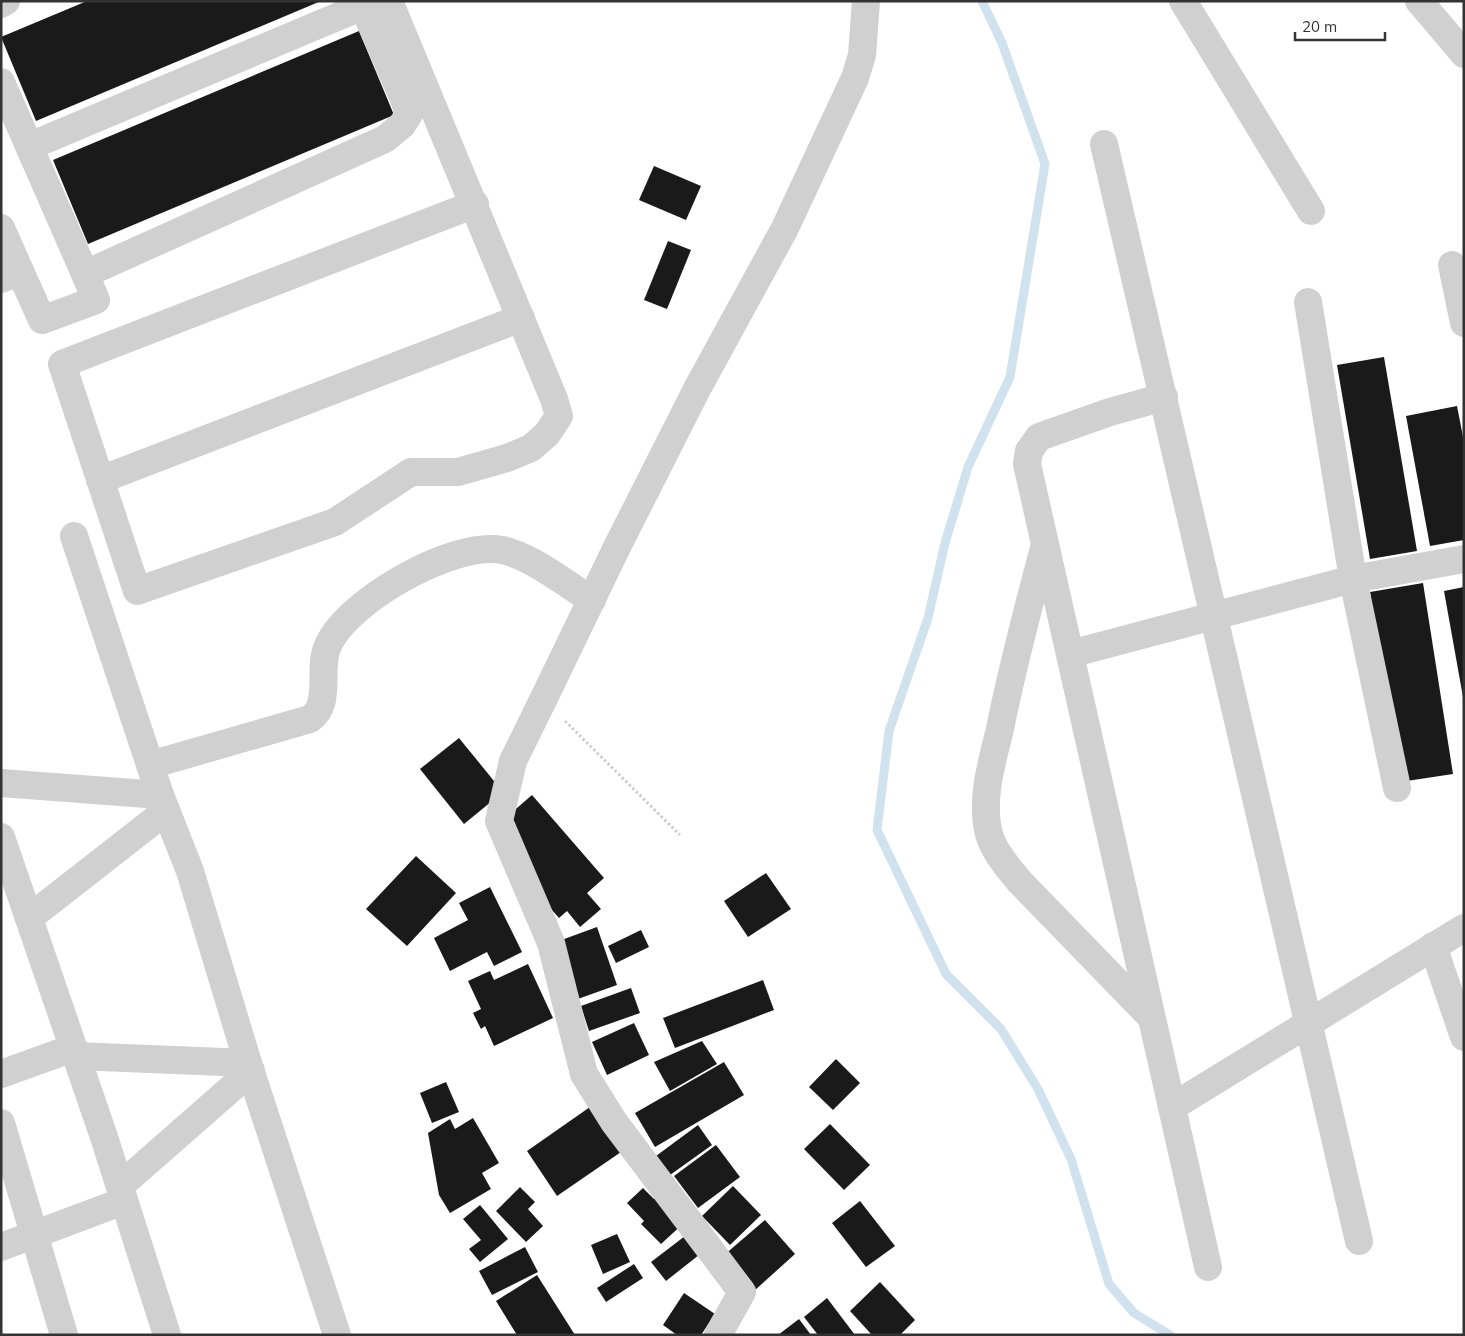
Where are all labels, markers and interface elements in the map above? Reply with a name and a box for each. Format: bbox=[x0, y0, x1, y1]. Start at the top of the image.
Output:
scale bar bbox=[1295, 10, 1385, 42]
text: 20 m bbox=[1302, 17, 1337, 36]

